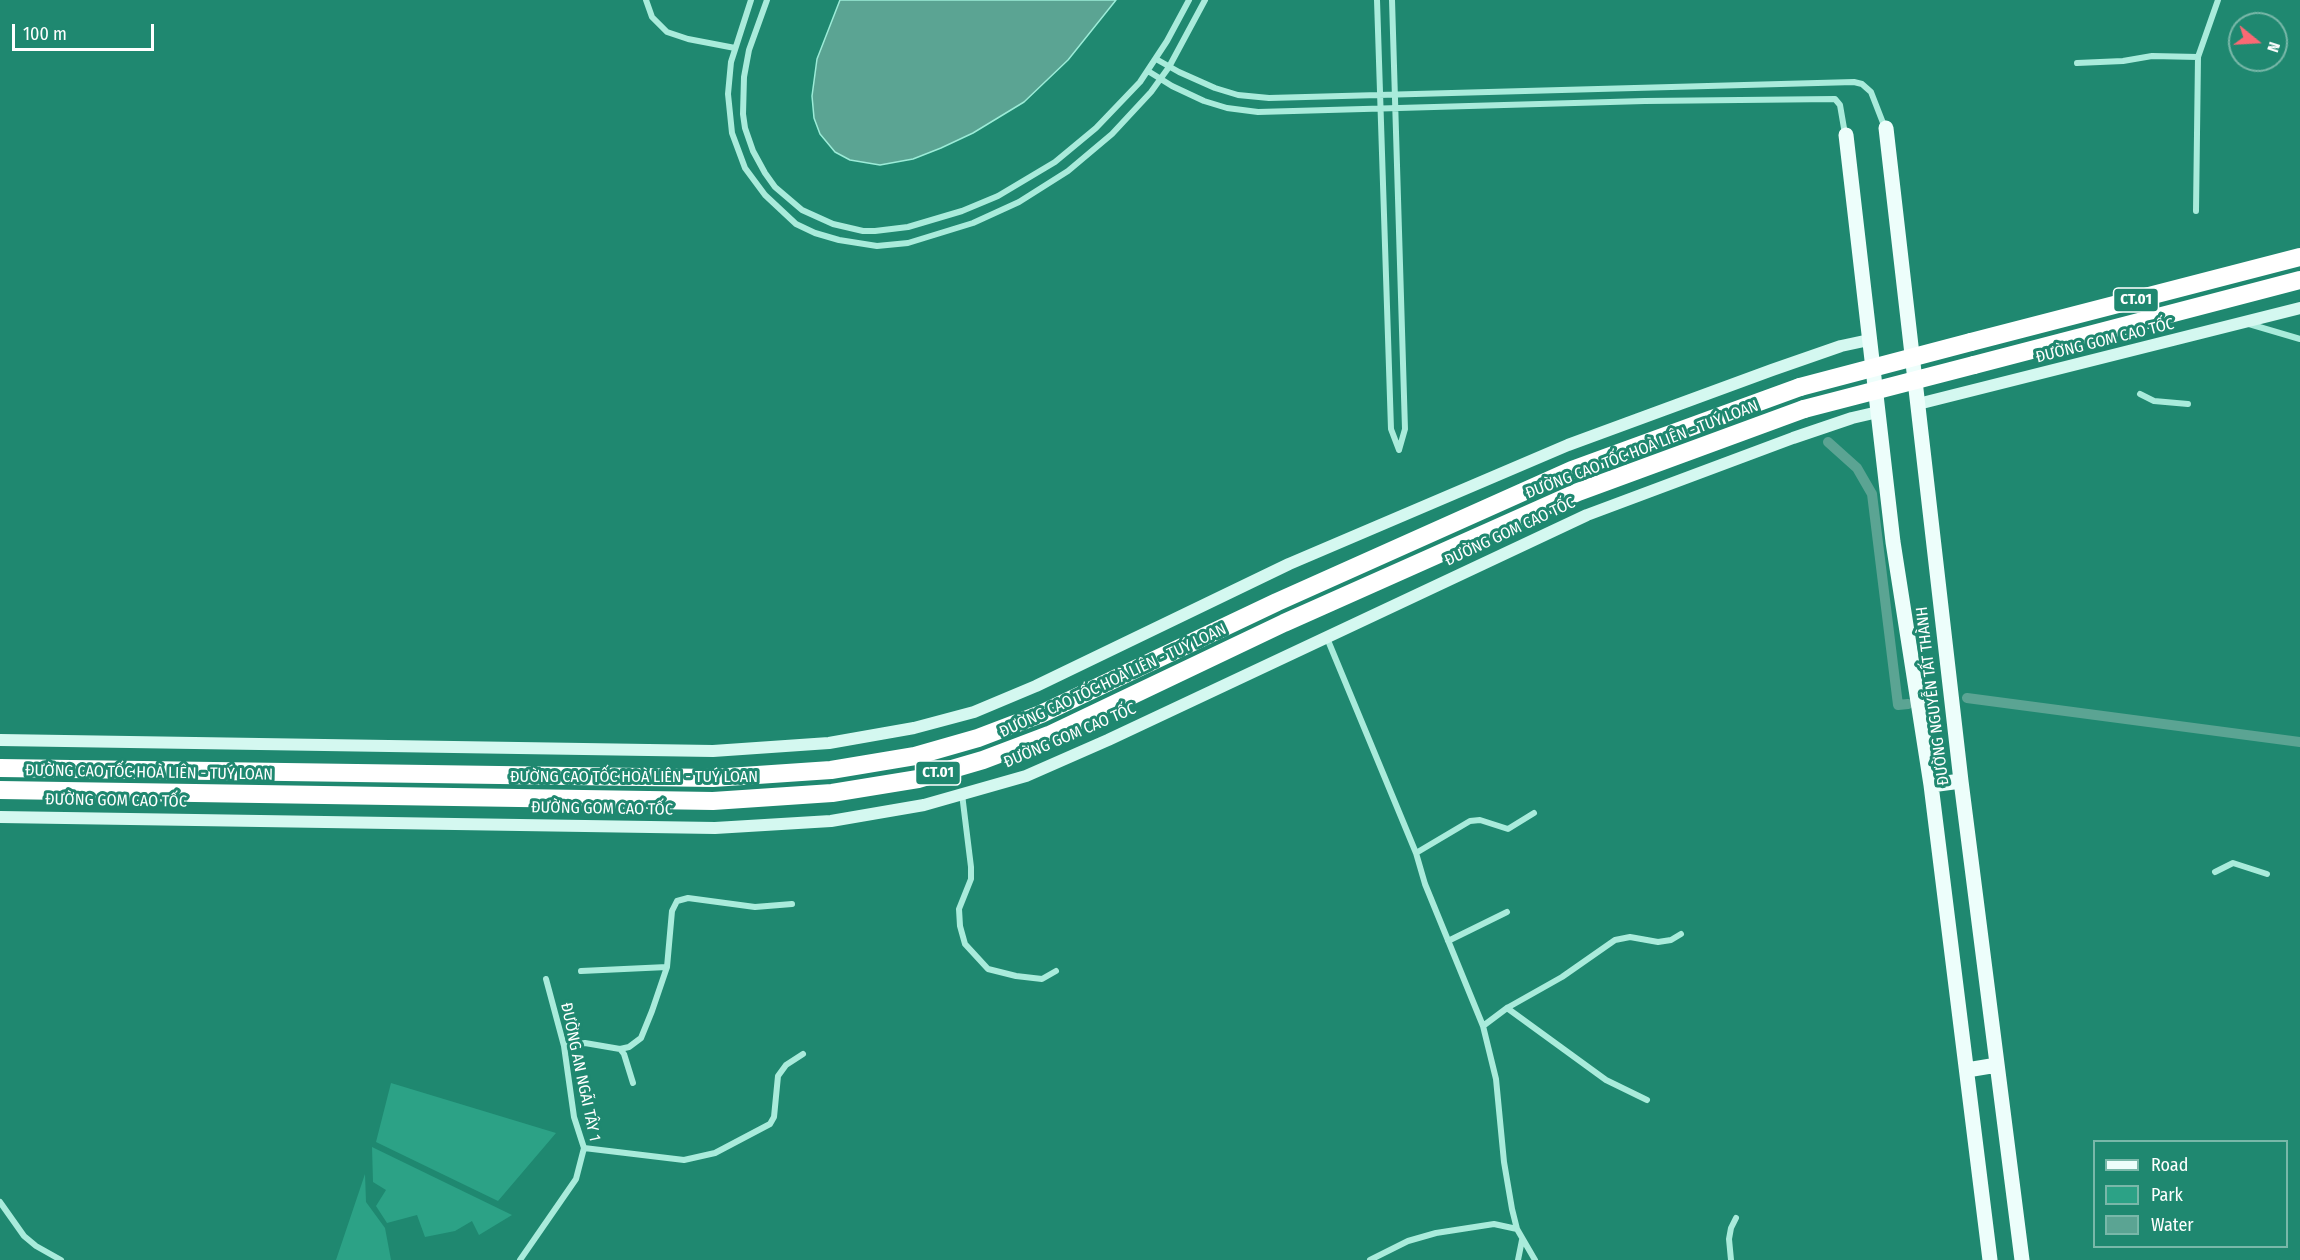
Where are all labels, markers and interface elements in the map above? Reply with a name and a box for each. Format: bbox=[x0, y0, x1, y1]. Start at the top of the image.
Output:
scale bar bbox=[15, 12, 158, 50]
north arrow bbox=[2228, 12, 2288, 72]
text: 100 m bbox=[23, 23, 67, 45]
text: N bbox=[2263, 40, 2284, 55]
road number: CT.01 bbox=[2114, 288, 2158, 312]
street label: ĐƯỜNG GOM CAO TỐC bbox=[2034, 315, 2176, 367]
street label: ĐƯỜNG CAO TỐC HOÀ LIÊN - TUÝ LOAN bbox=[1523, 397, 1761, 503]
street label: ĐƯỜNG GOM CAO TỐC bbox=[1442, 493, 1578, 571]
street label: ĐƯỜNG NGUYỄN TẤT THÀNH bbox=[1913, 606, 1953, 786]
street label: ĐƯỜNG CAO TỐC HOÀ LIÊN - TUÝ LOAN bbox=[997, 620, 1229, 742]
street label: ĐƯỜNG GOM CAO TỐC bbox=[1001, 699, 1139, 773]
street label: ĐƯỜNG CAO TỐC HOÀ LIÊN - TUÝ LOAN bbox=[25, 761, 273, 785]
road number: CT.01 bbox=[916, 761, 960, 785]
street label: ĐƯỜNG CAO TỐC HOÀ LIÊN - TUÝ LOAN bbox=[510, 768, 758, 788]
street label: ĐƯỜNG GOM CAO TỐC bbox=[45, 790, 187, 812]
street label: ĐƯỜNG GOM CAO TỐC bbox=[531, 798, 673, 820]
street label: ĐƯỜNG AN NGÃI TÂY 1 bbox=[556, 1001, 604, 1143]
legend bbox=[2093, 1140, 2288, 1248]
text: Road bbox=[2151, 1154, 2188, 1176]
text: Park bbox=[2151, 1184, 2183, 1206]
text: Water bbox=[2151, 1214, 2194, 1236]

